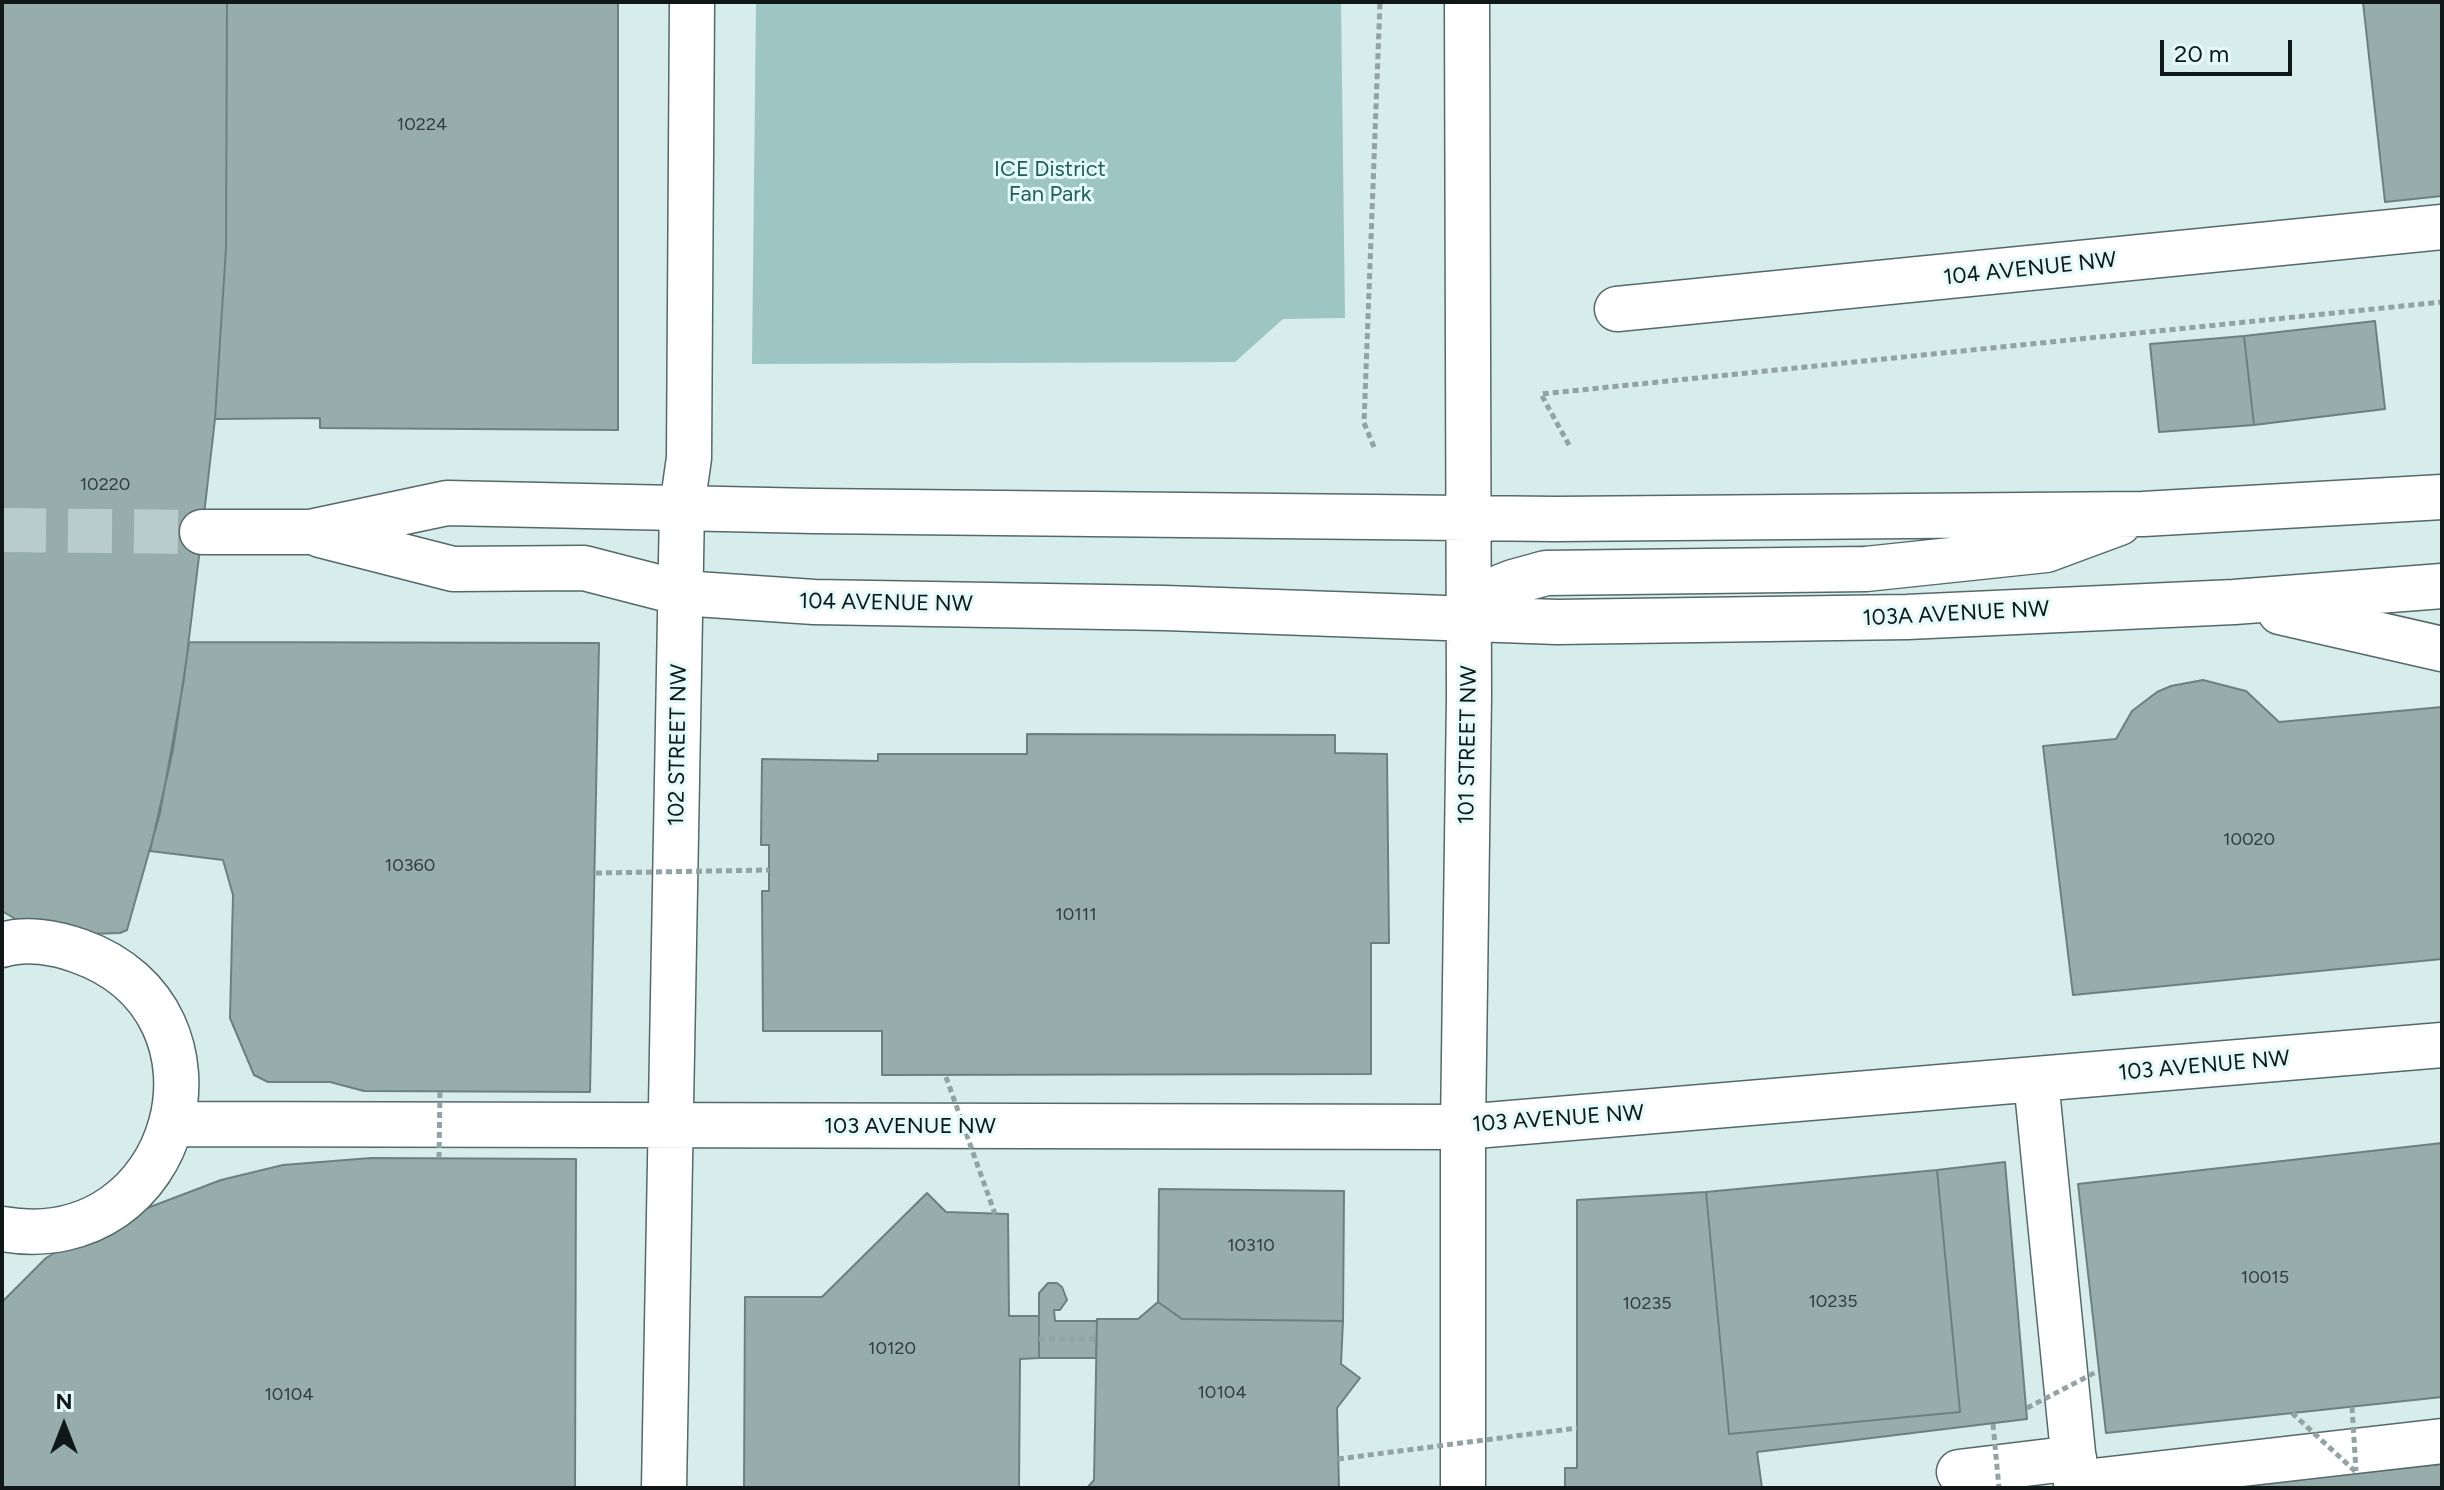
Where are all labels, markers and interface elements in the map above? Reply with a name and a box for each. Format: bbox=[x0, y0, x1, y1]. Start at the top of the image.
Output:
scale bar bbox=[2164, 24, 2296, 74]
text: 20 m bbox=[2174, 39, 2229, 68]
house number: 10224 bbox=[397, 114, 447, 136]
park label: ICE District Fan Park bbox=[994, 157, 1106, 208]
street label: 104 AVENUE NW bbox=[1942, 247, 2118, 291]
house number: 10220 bbox=[80, 474, 130, 496]
street label: 104 AVENUE NW bbox=[799, 588, 973, 618]
street label: 103A AVENUE NW bbox=[1862, 596, 2050, 632]
street label: 102 STREET NW bbox=[663, 664, 693, 826]
street label: 101 STREET NW bbox=[1453, 665, 1483, 825]
house number: 10020 bbox=[2223, 829, 2275, 851]
house number: 10360 bbox=[385, 855, 435, 877]
house number: 10111 bbox=[1055, 904, 1097, 926]
street label: 103 AVENUE NW bbox=[2117, 1045, 2291, 1087]
street label: 103 AVENUE NW bbox=[1471, 1100, 1645, 1138]
street label: 103 AVENUE NW bbox=[824, 1114, 996, 1140]
house number: 10310 bbox=[1227, 1235, 1275, 1257]
house number: 10015 bbox=[2241, 1267, 2289, 1289]
house number: 10235 bbox=[1808, 1291, 1858, 1313]
house number: 10235 bbox=[1622, 1293, 1672, 1315]
house number: 10120 bbox=[868, 1338, 916, 1360]
house number: 10104 bbox=[1197, 1382, 1247, 1404]
house number: 10104 bbox=[264, 1384, 314, 1406]
north arrow bbox=[24, 1386, 104, 1466]
text: N bbox=[55, 1388, 73, 1415]

